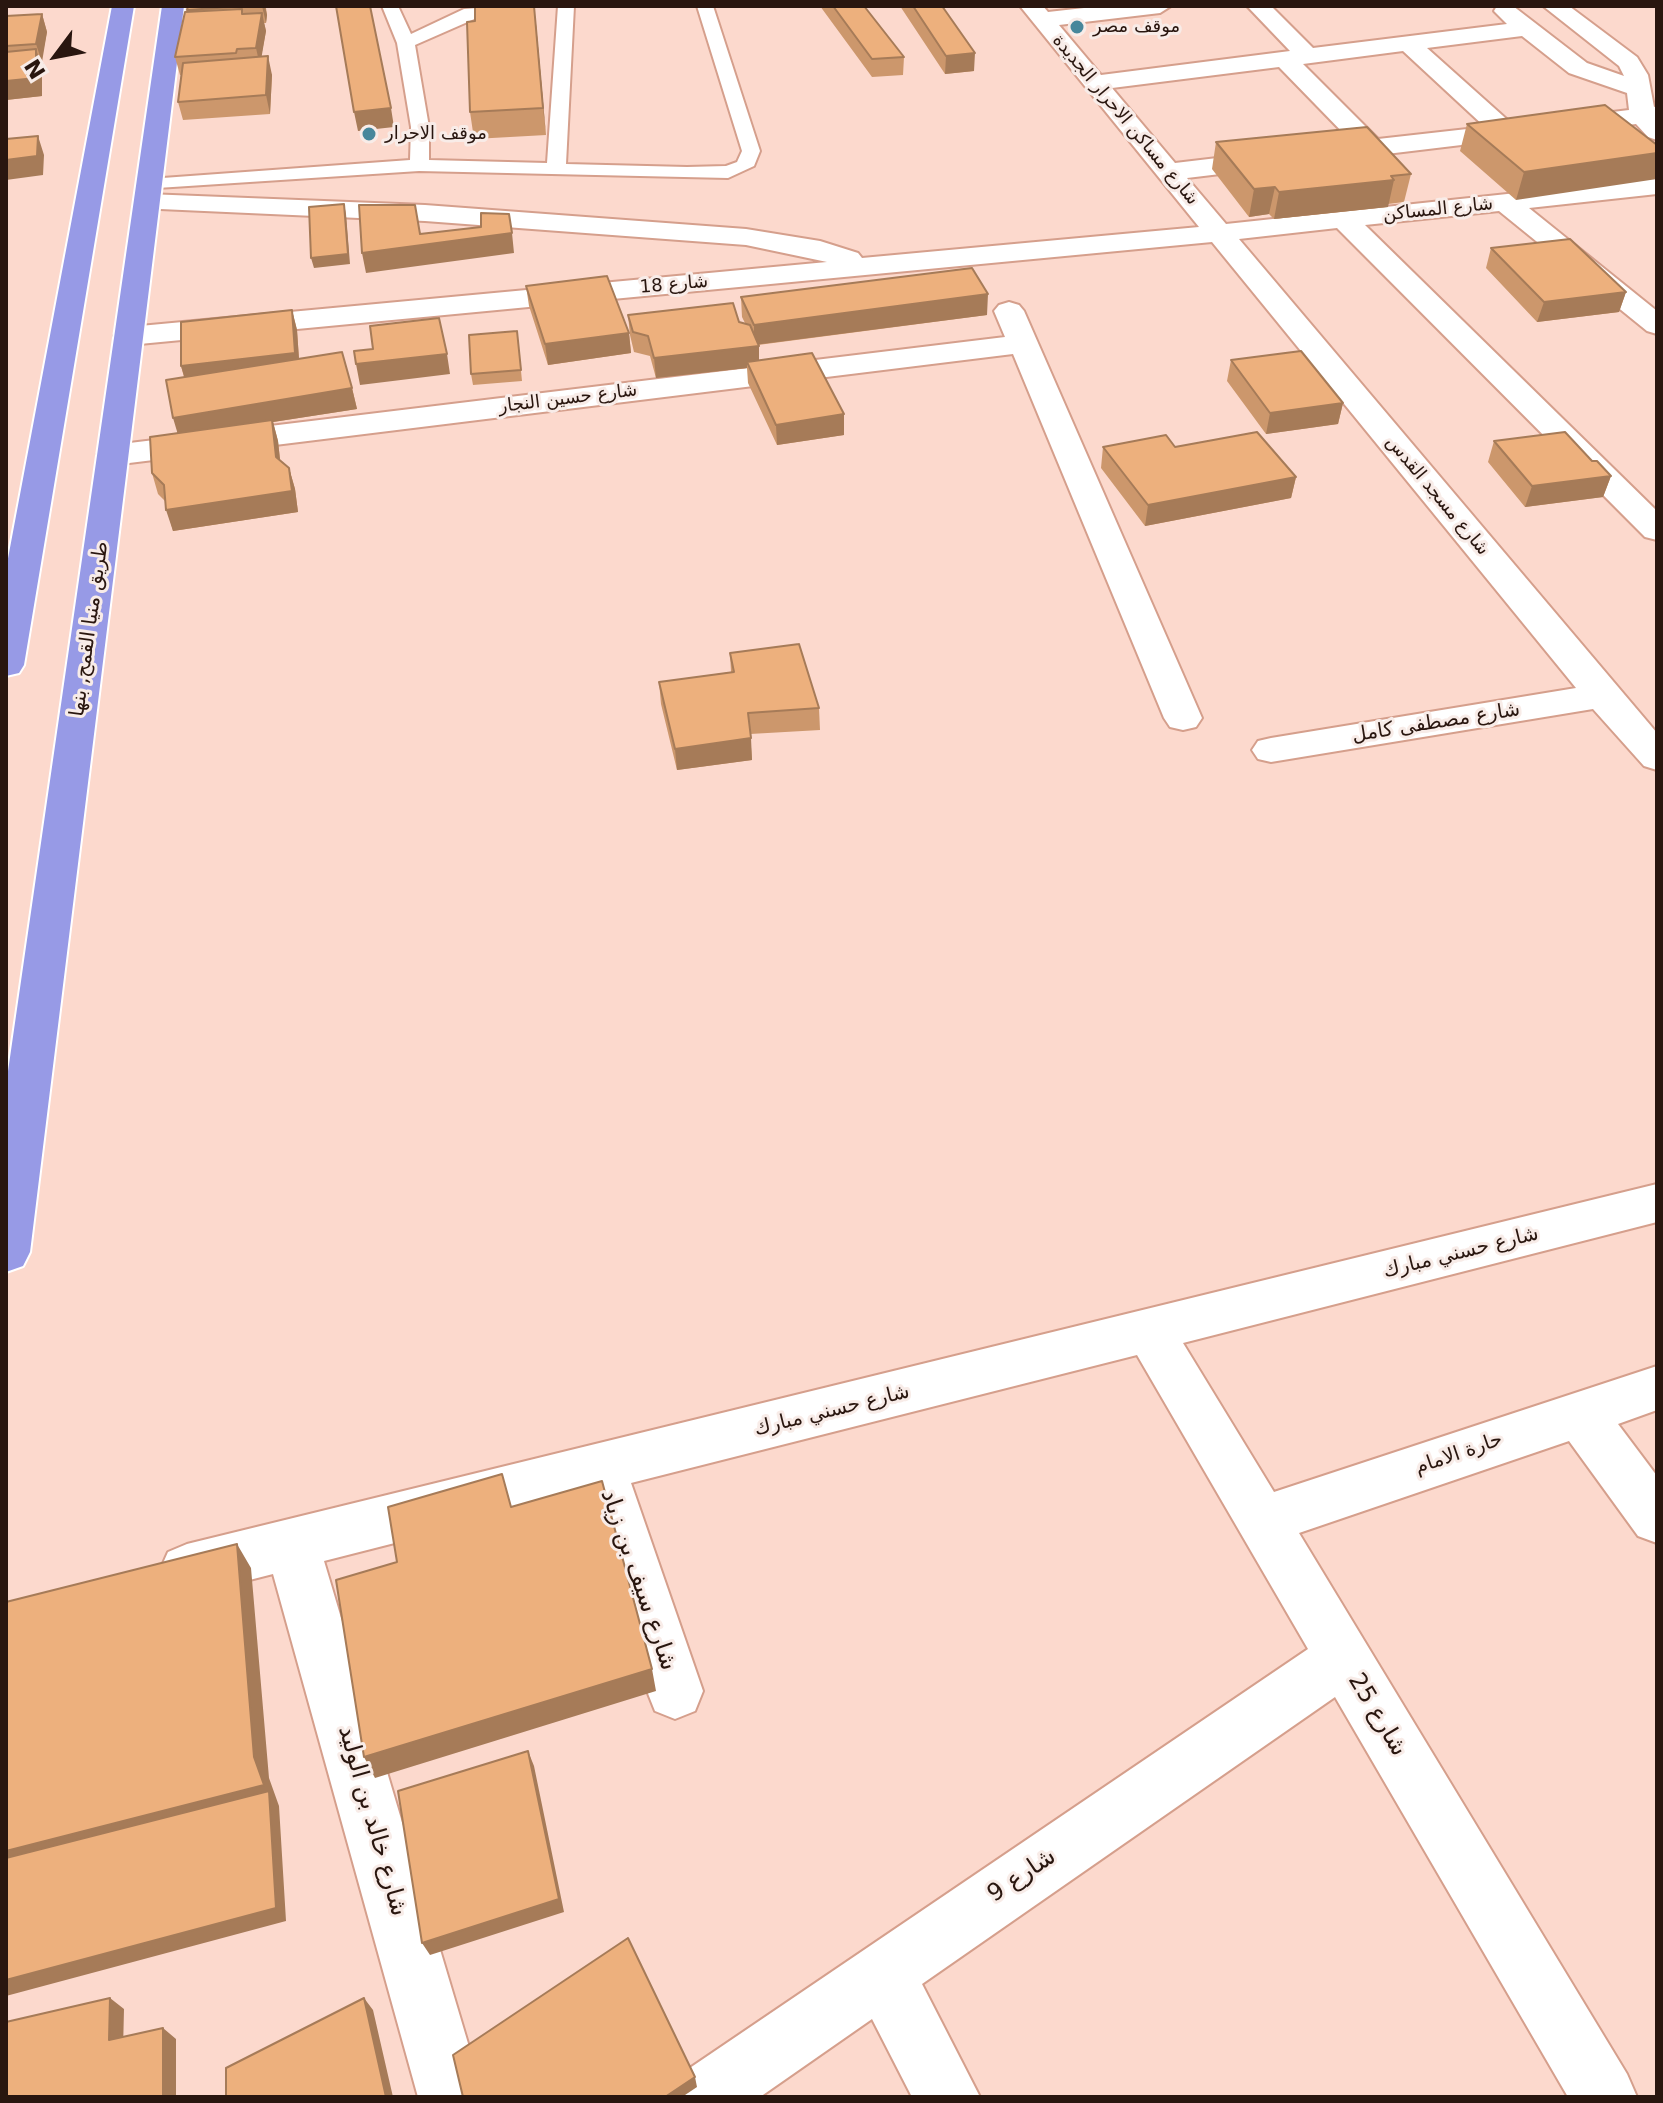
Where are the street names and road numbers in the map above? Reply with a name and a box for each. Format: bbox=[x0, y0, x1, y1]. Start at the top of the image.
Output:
street label: شارع مساكن الاحرار الجديدة bbox=[1047, 30, 1203, 210]
street label: شارع المساكن bbox=[1382, 193, 1494, 227]
street label: شارع 18 bbox=[639, 271, 709, 299]
street label: شارع حسين النجار bbox=[497, 380, 639, 418]
street label: شارع مسجد القدس bbox=[1381, 432, 1493, 560]
street label: طريق منيا القمح, بنها bbox=[66, 540, 114, 718]
street label: شارع مصطفى كامل bbox=[1350, 698, 1522, 748]
street label: شارع حسني مبارك bbox=[1381, 1222, 1541, 1284]
street label: شارع حسني مبارك bbox=[752, 1380, 912, 1442]
street label: حارة الامام bbox=[1412, 1428, 1506, 1480]
street label: شارع سيف بن زياد bbox=[594, 1486, 682, 1674]
street label: شارع 25 bbox=[1341, 1668, 1413, 1762]
street label: شارع خالد بن الوليد bbox=[331, 1722, 413, 1920]
street label: شارع 9 bbox=[982, 1843, 1062, 1909]

